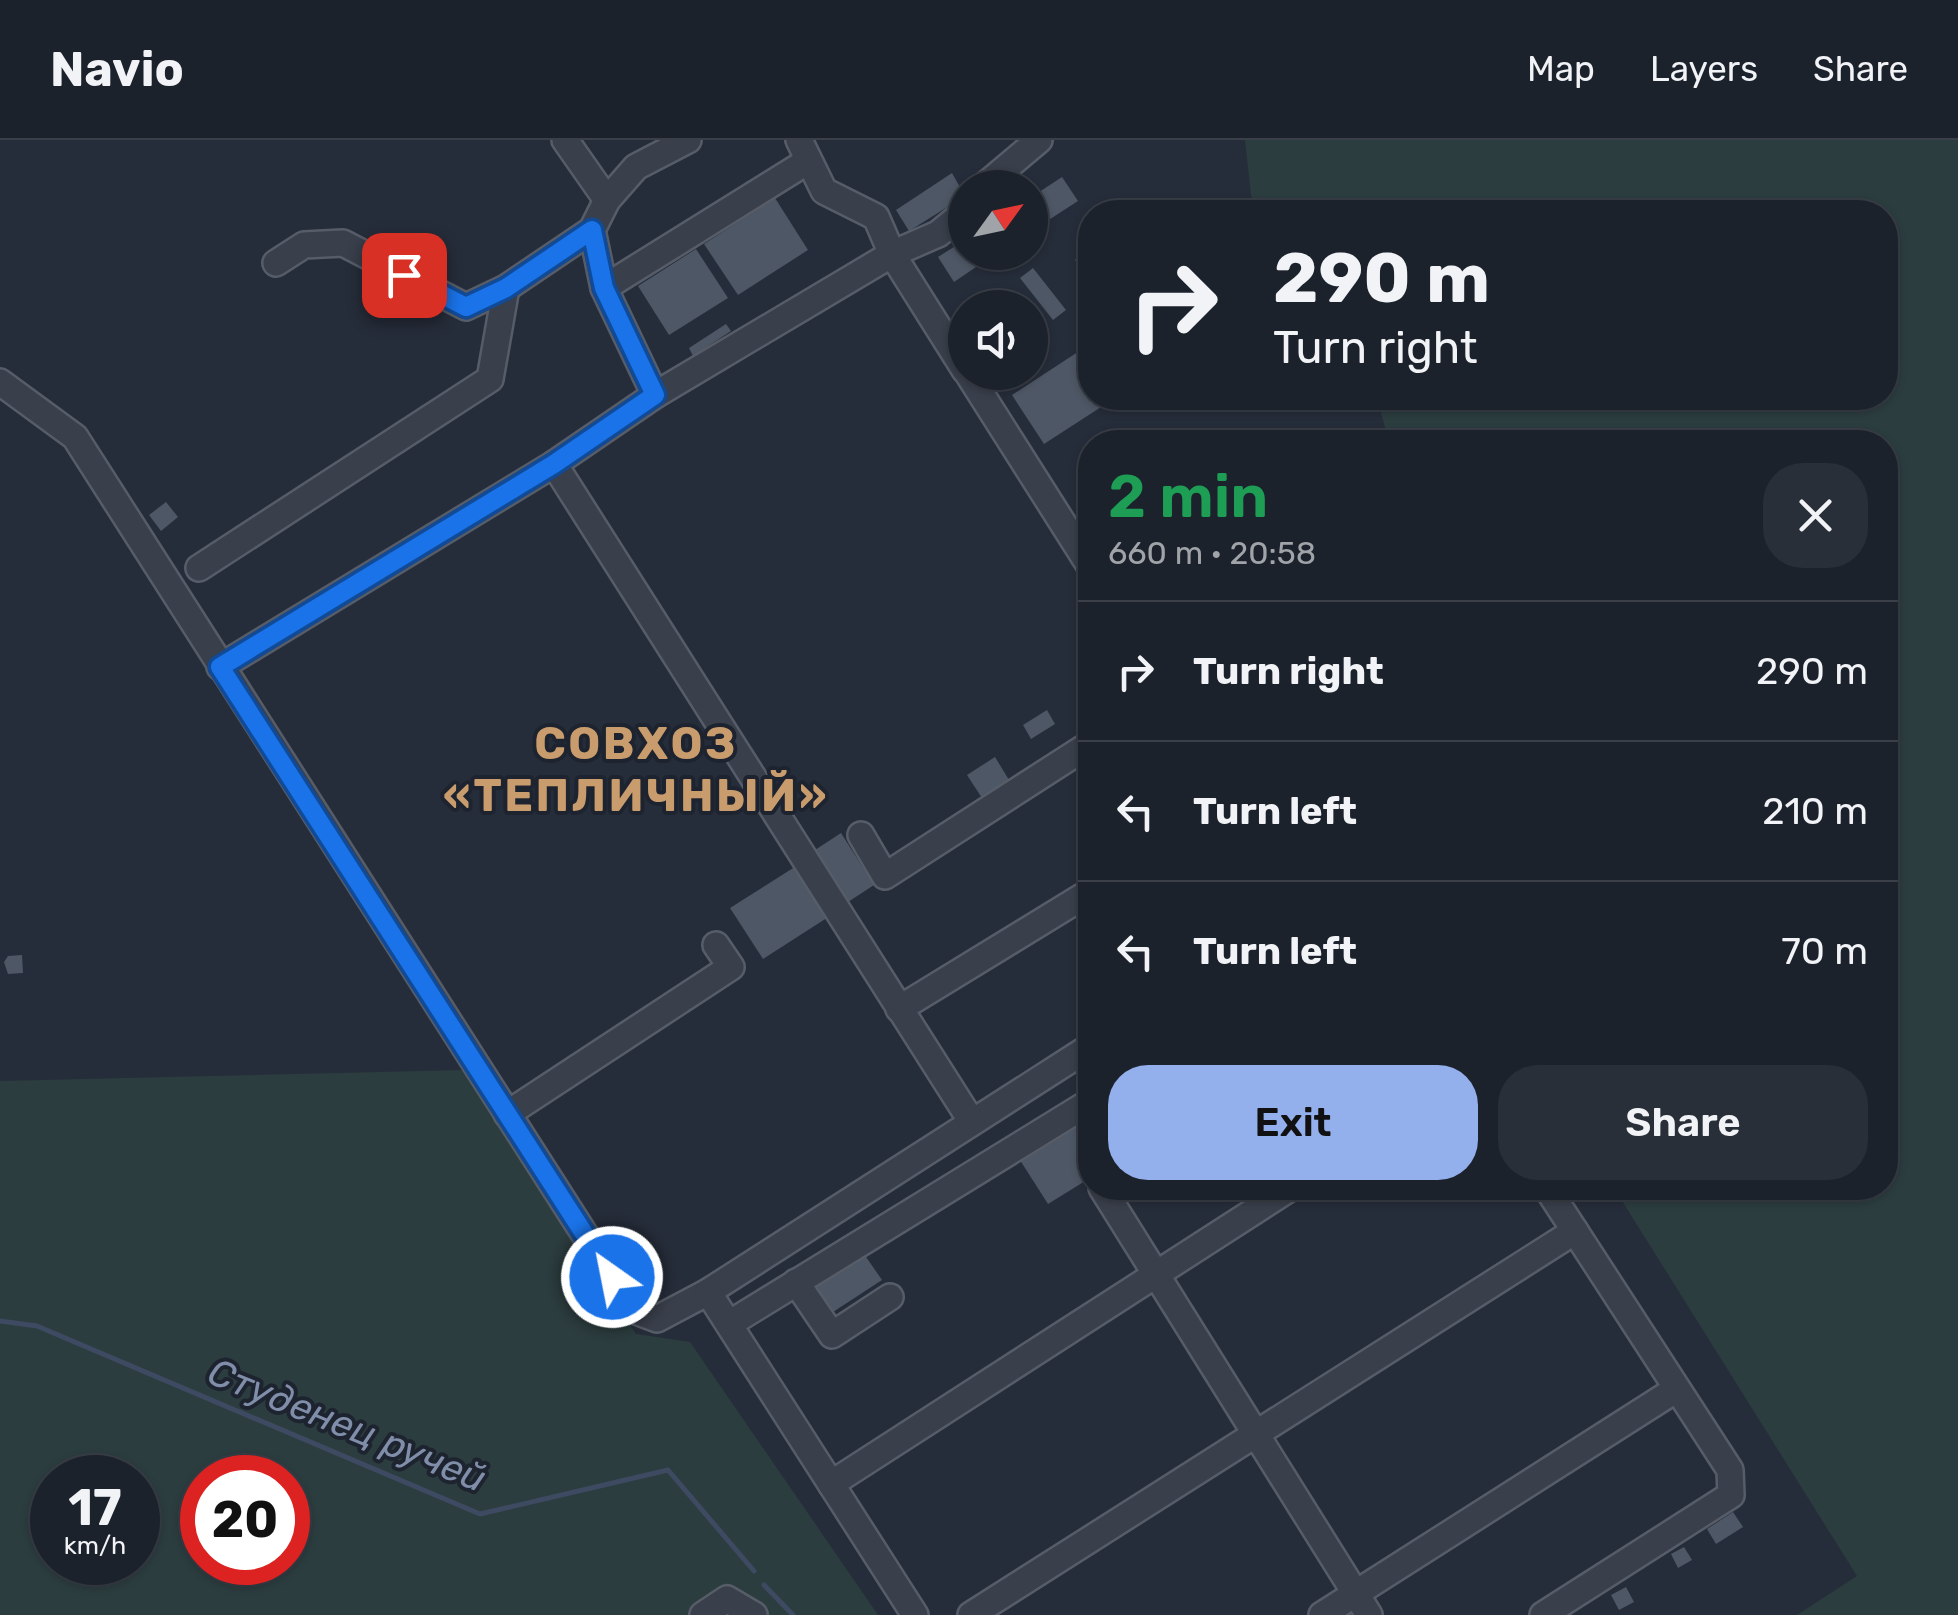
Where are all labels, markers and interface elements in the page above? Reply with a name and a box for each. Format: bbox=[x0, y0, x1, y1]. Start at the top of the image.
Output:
text: Navio bbox=[50, 41, 184, 98]
text: Map bbox=[1527, 48, 1595, 90]
text: Layers bbox=[1650, 48, 1758, 90]
text: Share bbox=[1813, 48, 1908, 90]
north arrow bbox=[948, 170, 1048, 270]
map controls bbox=[948, 170, 1048, 390]
pin bbox=[362, 233, 447, 318]
text: 290 m bbox=[1273, 237, 1490, 320]
icon: right bbox=[1108, 240, 1238, 370]
icon: arrive bbox=[377, 248, 432, 303]
button: sound bbox=[948, 290, 1048, 390]
text: Turn right bbox=[1273, 321, 1477, 374]
text: 2 min bbox=[1108, 461, 1268, 532]
button: close bbox=[1763, 463, 1868, 568]
text: 660 m · 20:58 bbox=[1108, 534, 1316, 572]
icon: right bbox=[1108, 644, 1163, 699]
text: Turn right bbox=[1193, 648, 1384, 694]
text: 290 m bbox=[1756, 648, 1868, 694]
district label: СОВХОЗ «ТЕПЛИЧНЫЙ» bbox=[443, 717, 829, 822]
icon: left bbox=[1108, 784, 1163, 839]
text: Turn left bbox=[1193, 788, 1357, 834]
text: 210 m bbox=[1762, 788, 1868, 834]
icon: left bbox=[1108, 924, 1163, 979]
text: Turn left bbox=[1193, 928, 1357, 974]
text: 70 m bbox=[1781, 928, 1868, 974]
button: Exit bbox=[1108, 1065, 1478, 1180]
button: Share bbox=[1498, 1065, 1868, 1180]
position arrow bbox=[560, 1225, 664, 1329]
water label: Студенец ручей bbox=[202, 1348, 492, 1502]
speed limit sign: 20 bbox=[180, 1455, 310, 1585]
text: 17 bbox=[68, 1478, 122, 1538]
text: km/h bbox=[64, 1531, 126, 1560]

